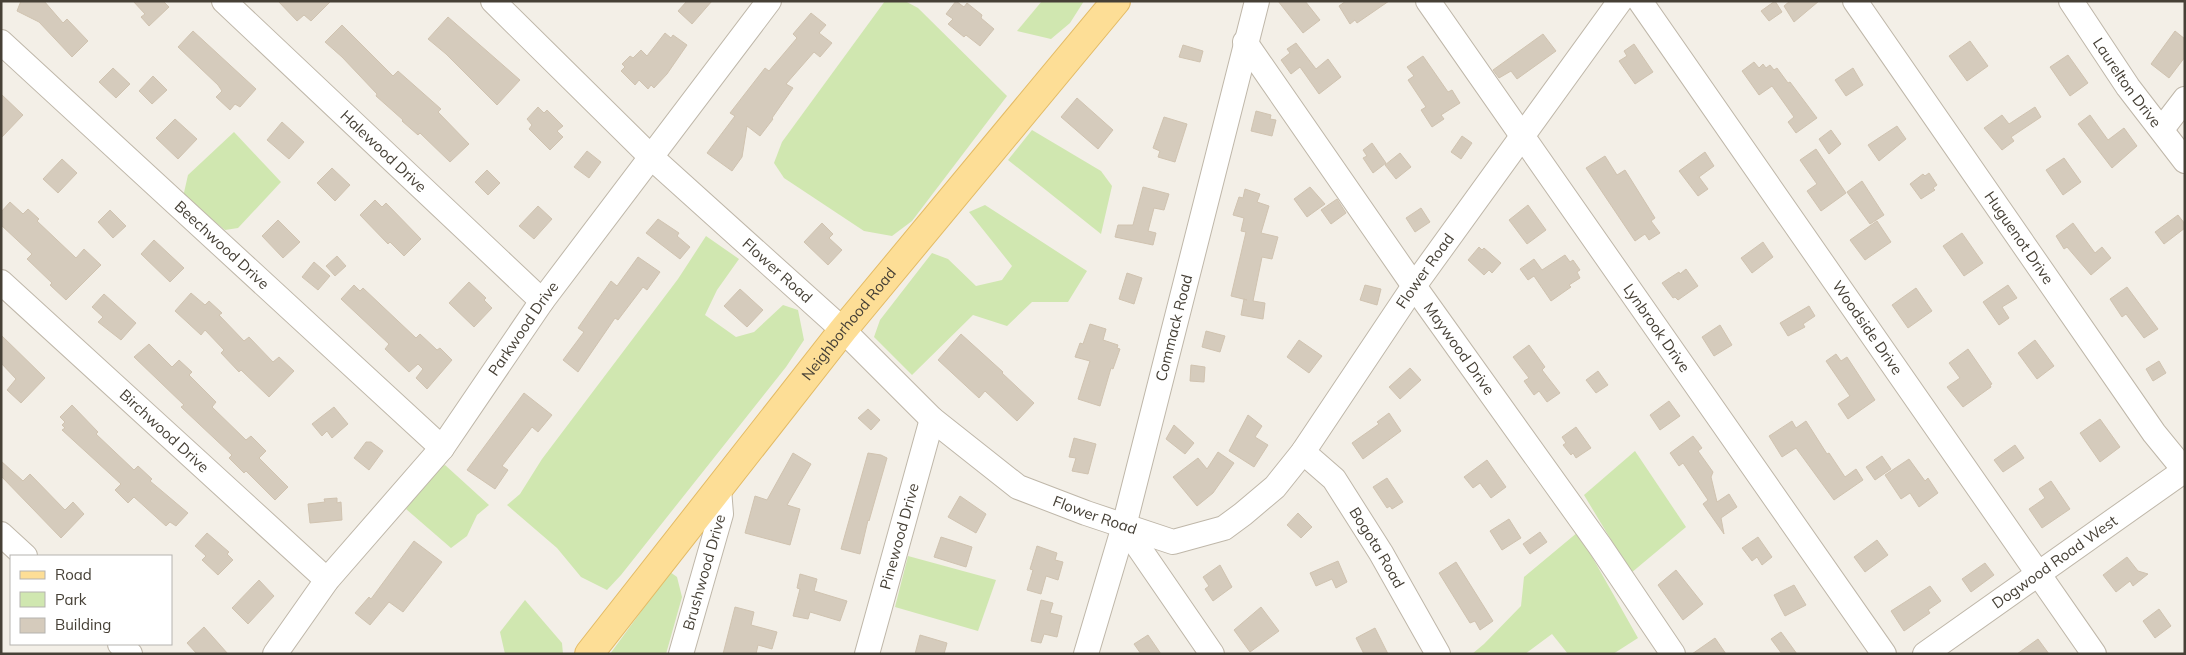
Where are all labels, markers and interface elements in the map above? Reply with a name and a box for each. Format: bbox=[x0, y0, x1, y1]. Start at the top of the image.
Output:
street label: Laurelton Drive bbox=[2089, 34, 2166, 131]
street label: Halewood Drive bbox=[337, 106, 431, 196]
street label: Huguenot Drive bbox=[1981, 187, 2058, 288]
street label: Beechwood Drive bbox=[171, 197, 273, 293]
street label: Flower Road bbox=[1392, 229, 1458, 312]
street label: Flower Road bbox=[739, 234, 817, 307]
street label: Neighborhood Road bbox=[797, 264, 900, 384]
street label: Commack Road bbox=[1151, 272, 1196, 383]
street label: Parkwood Drive bbox=[484, 277, 562, 379]
street label: Woodside Drive bbox=[1828, 277, 1907, 378]
street label: Lynbrook Drive bbox=[1619, 280, 1694, 376]
street label: Maywood Drive bbox=[1420, 299, 1499, 398]
street label: Birchwood Drive bbox=[116, 385, 213, 476]
street label: Pinewood Drive bbox=[875, 481, 923, 592]
street label: Flower Road bbox=[1050, 491, 1140, 538]
street label: Bogota Road bbox=[1345, 503, 1409, 591]
street label: Dogwood Road West bbox=[1988, 511, 2121, 613]
street label: Brushwood Drive bbox=[678, 512, 729, 632]
legend bbox=[10, 555, 172, 645]
text: Road bbox=[55, 565, 92, 584]
text: Park bbox=[55, 590, 87, 609]
text: Building bbox=[55, 615, 111, 634]

